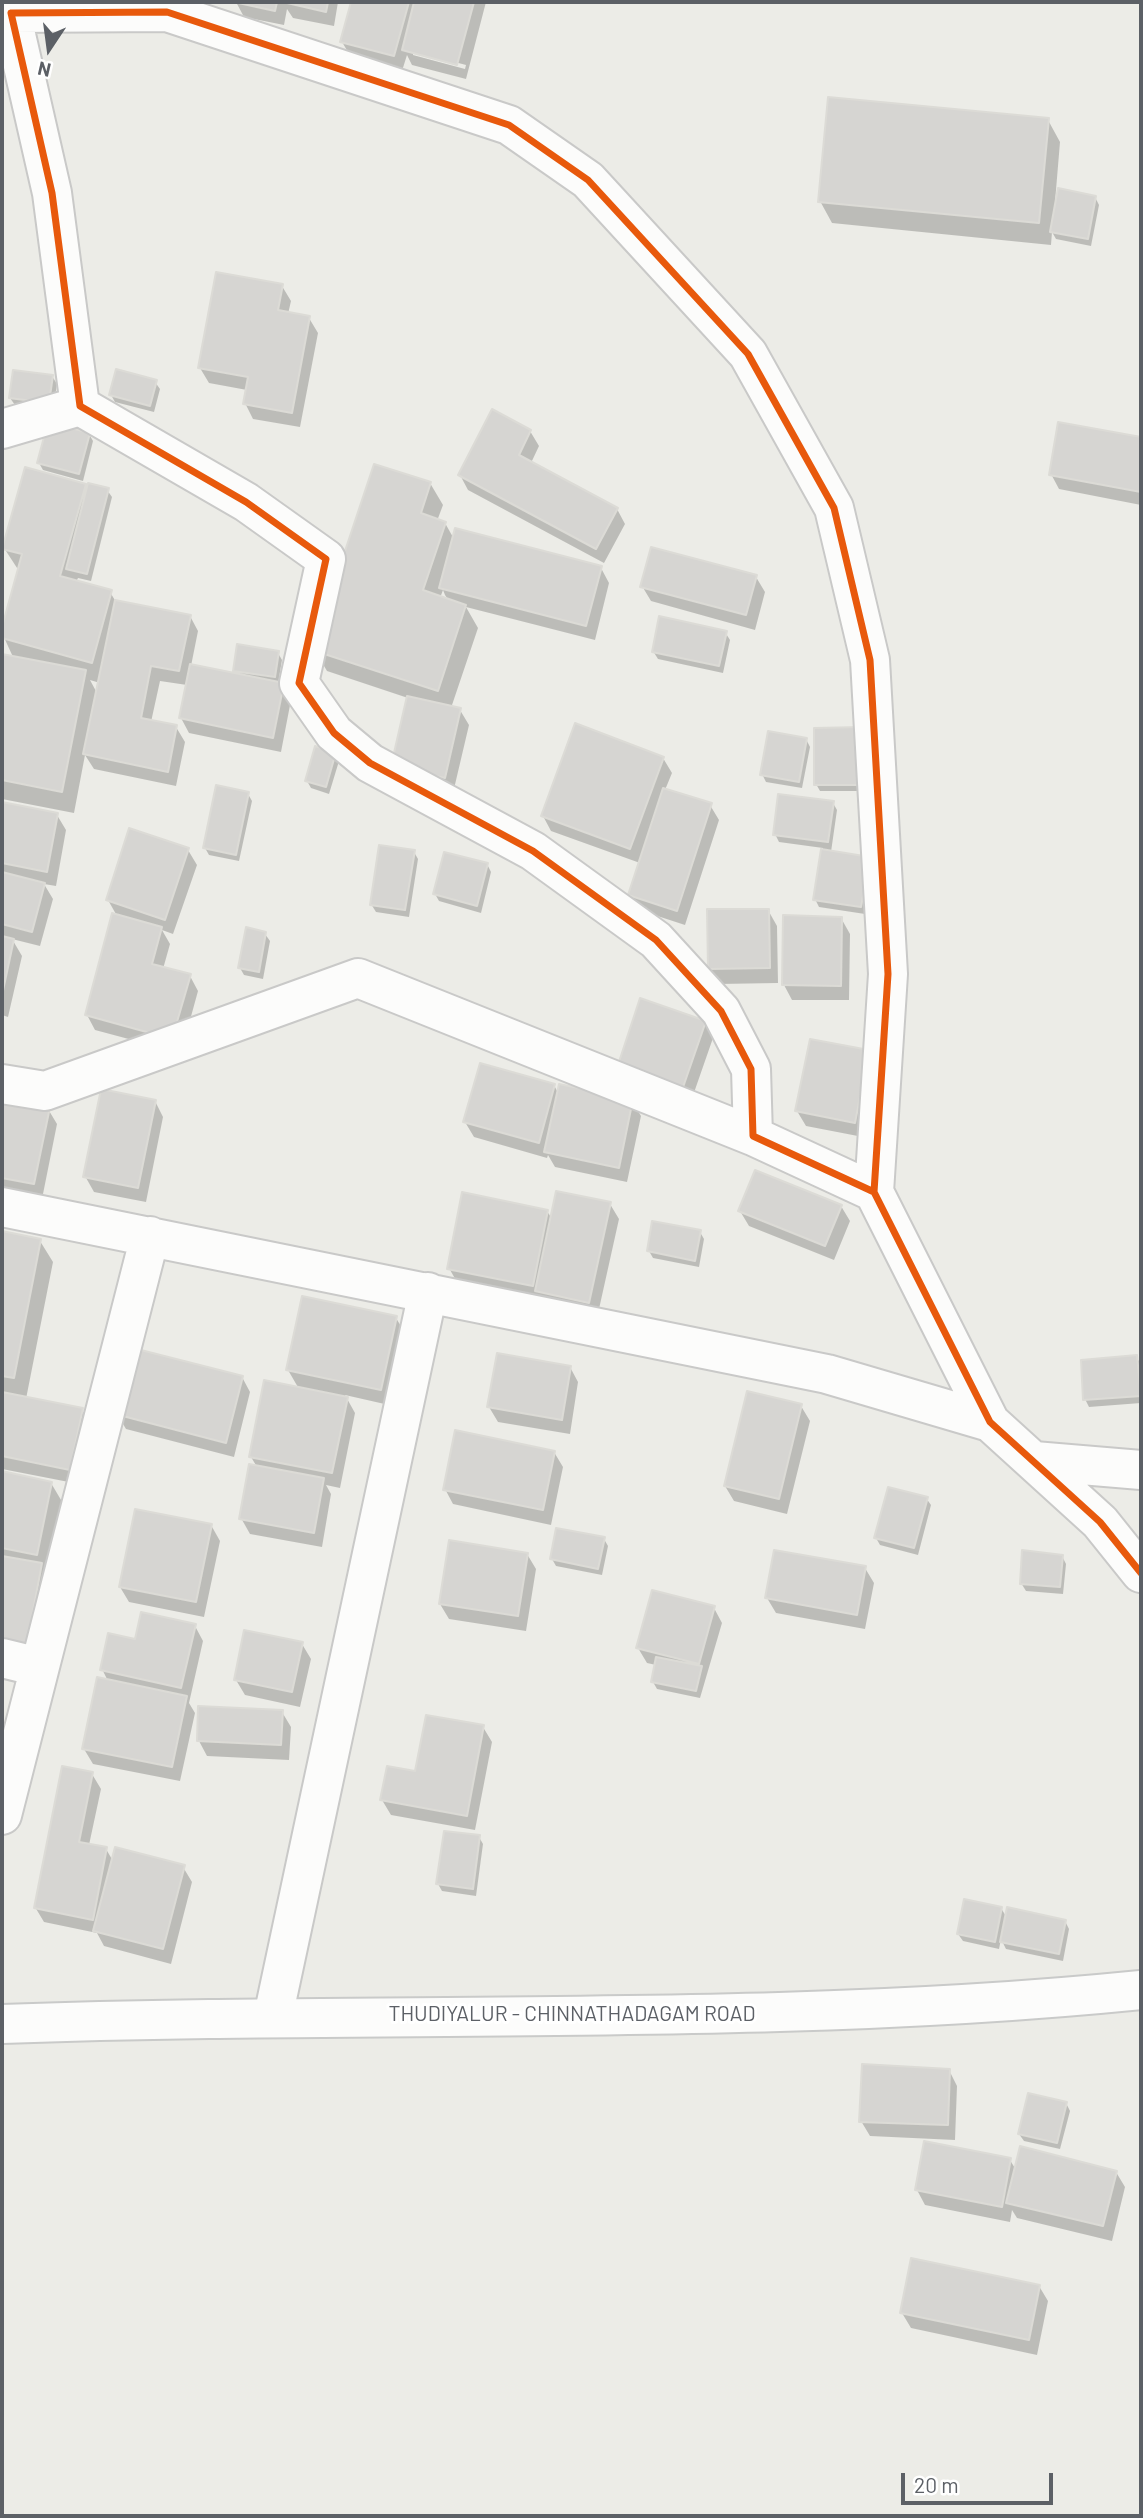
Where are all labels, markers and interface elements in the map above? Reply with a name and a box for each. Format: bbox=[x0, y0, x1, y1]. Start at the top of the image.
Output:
north arrow bbox=[14, 14, 84, 84]
text: N bbox=[35, 57, 53, 83]
street label: THUDIYALUR - CHINNATHADAGAM ROAD bbox=[388, 2001, 756, 2027]
scale bar bbox=[905, 2458, 1057, 2502]
text: 20 m bbox=[914, 2472, 959, 2497]

